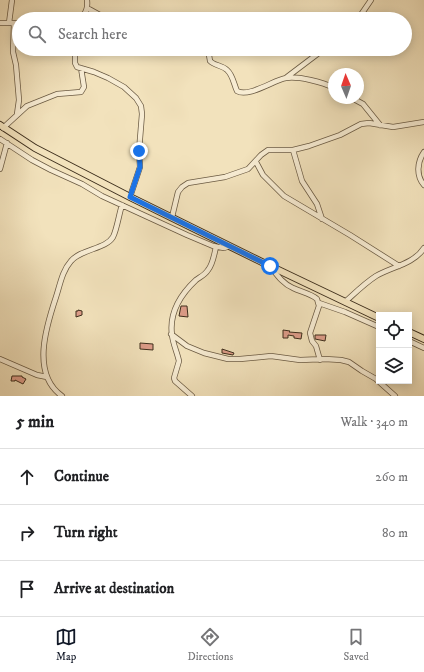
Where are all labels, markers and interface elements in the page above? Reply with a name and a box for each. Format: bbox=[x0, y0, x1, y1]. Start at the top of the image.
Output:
search box bbox=[12, 12, 412, 56]
icon: search bbox=[26, 23, 48, 45]
text: Search here bbox=[58, 25, 127, 44]
north arrow bbox=[328, 68, 364, 104]
route end bbox=[130, 142, 148, 160]
route start bbox=[261, 257, 279, 275]
map controls bbox=[376, 312, 412, 384]
button: locate bbox=[376, 312, 412, 348]
button: layers bbox=[376, 348, 412, 384]
text: 5 min bbox=[16, 411, 54, 433]
text: Walk · 340 m bbox=[340, 414, 408, 430]
icon: ahead bbox=[16, 466, 38, 488]
text: Continue bbox=[54, 467, 109, 486]
text: 260 m bbox=[375, 469, 408, 485]
icon: right bbox=[16, 522, 38, 544]
text: Turn right bbox=[54, 523, 117, 542]
text: 80 m bbox=[382, 525, 408, 541]
icon: arrive bbox=[16, 578, 38, 600]
text: Arrive at destination bbox=[54, 579, 174, 598]
tab: Map bbox=[55, 626, 77, 664]
tab: Directions bbox=[188, 626, 233, 664]
tab: Saved bbox=[344, 626, 369, 664]

